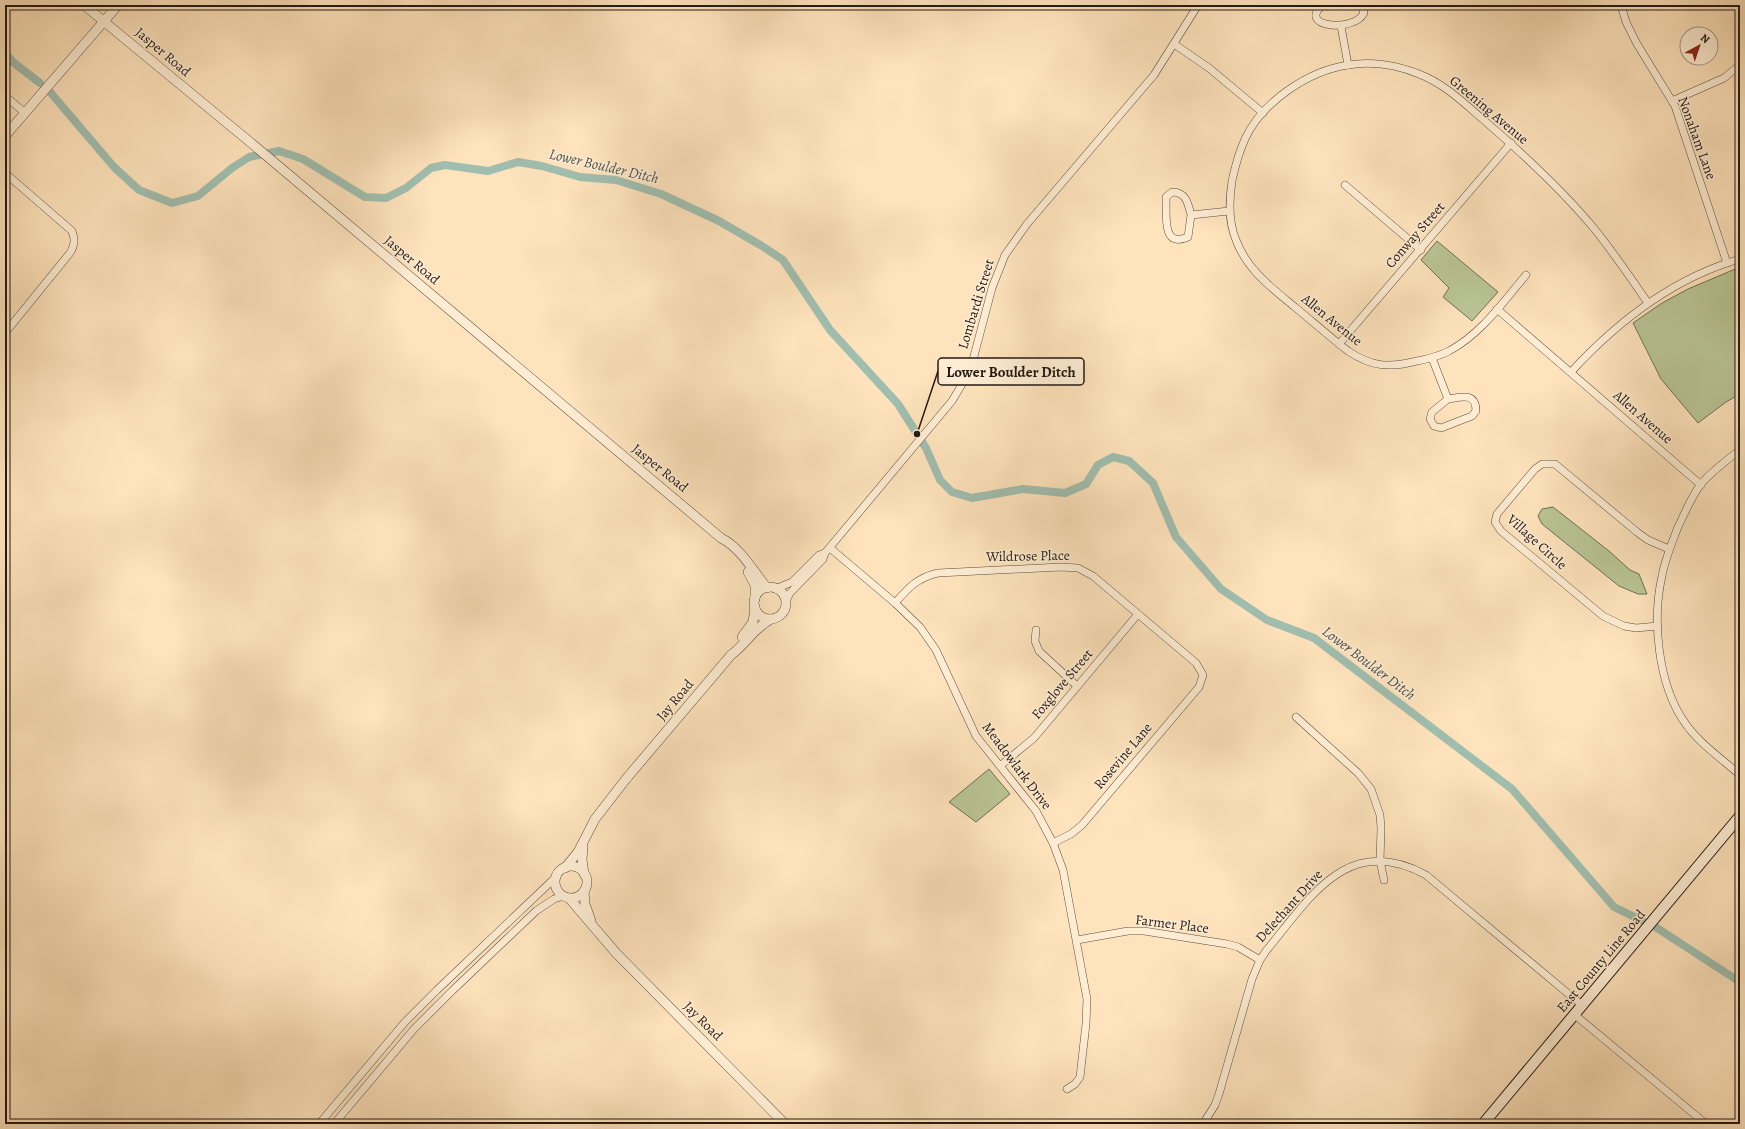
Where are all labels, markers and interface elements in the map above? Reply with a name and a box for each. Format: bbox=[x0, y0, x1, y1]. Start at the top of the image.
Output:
street label: Jasper Road bbox=[131, 23, 195, 81]
north arrow bbox=[1679, 26, 1719, 66]
text: N bbox=[1697, 30, 1713, 47]
street label: Greening Avenue bbox=[1446, 71, 1532, 149]
street label: Nonaham Lane bbox=[1673, 94, 1721, 182]
water label: Lower Boulder Ditch bbox=[547, 144, 661, 188]
street label: Conway Street bbox=[1381, 197, 1449, 272]
street label: Jasper Road bbox=[380, 231, 444, 289]
street label: Lombardi Street bbox=[953, 256, 999, 351]
street label: Allen Avenue bbox=[1297, 289, 1366, 350]
callout: Lower Boulder Ditch bbox=[938, 358, 1084, 385]
text: Lower Boulder Ditch bbox=[946, 362, 1076, 382]
street label: Allen Avenue bbox=[1608, 385, 1677, 448]
street label: Jasper Road bbox=[628, 439, 692, 497]
street label: Village Circle bbox=[1502, 509, 1571, 574]
street label: Wildrose Place bbox=[985, 546, 1070, 566]
water label: Lower Boulder Ditch bbox=[1318, 621, 1420, 705]
street label: Foxglove Street bbox=[1027, 645, 1097, 723]
street label: Jay Road bbox=[652, 675, 698, 725]
street label: Meadowlark Drive bbox=[978, 718, 1056, 814]
street label: Rosevine Lane bbox=[1090, 719, 1156, 793]
street label: Delechant Drive bbox=[1251, 865, 1327, 947]
street label: East County Line Road bbox=[1552, 905, 1650, 1016]
street label: Farmer Place bbox=[1134, 910, 1210, 938]
street label: Jay Road bbox=[679, 997, 727, 1045]

